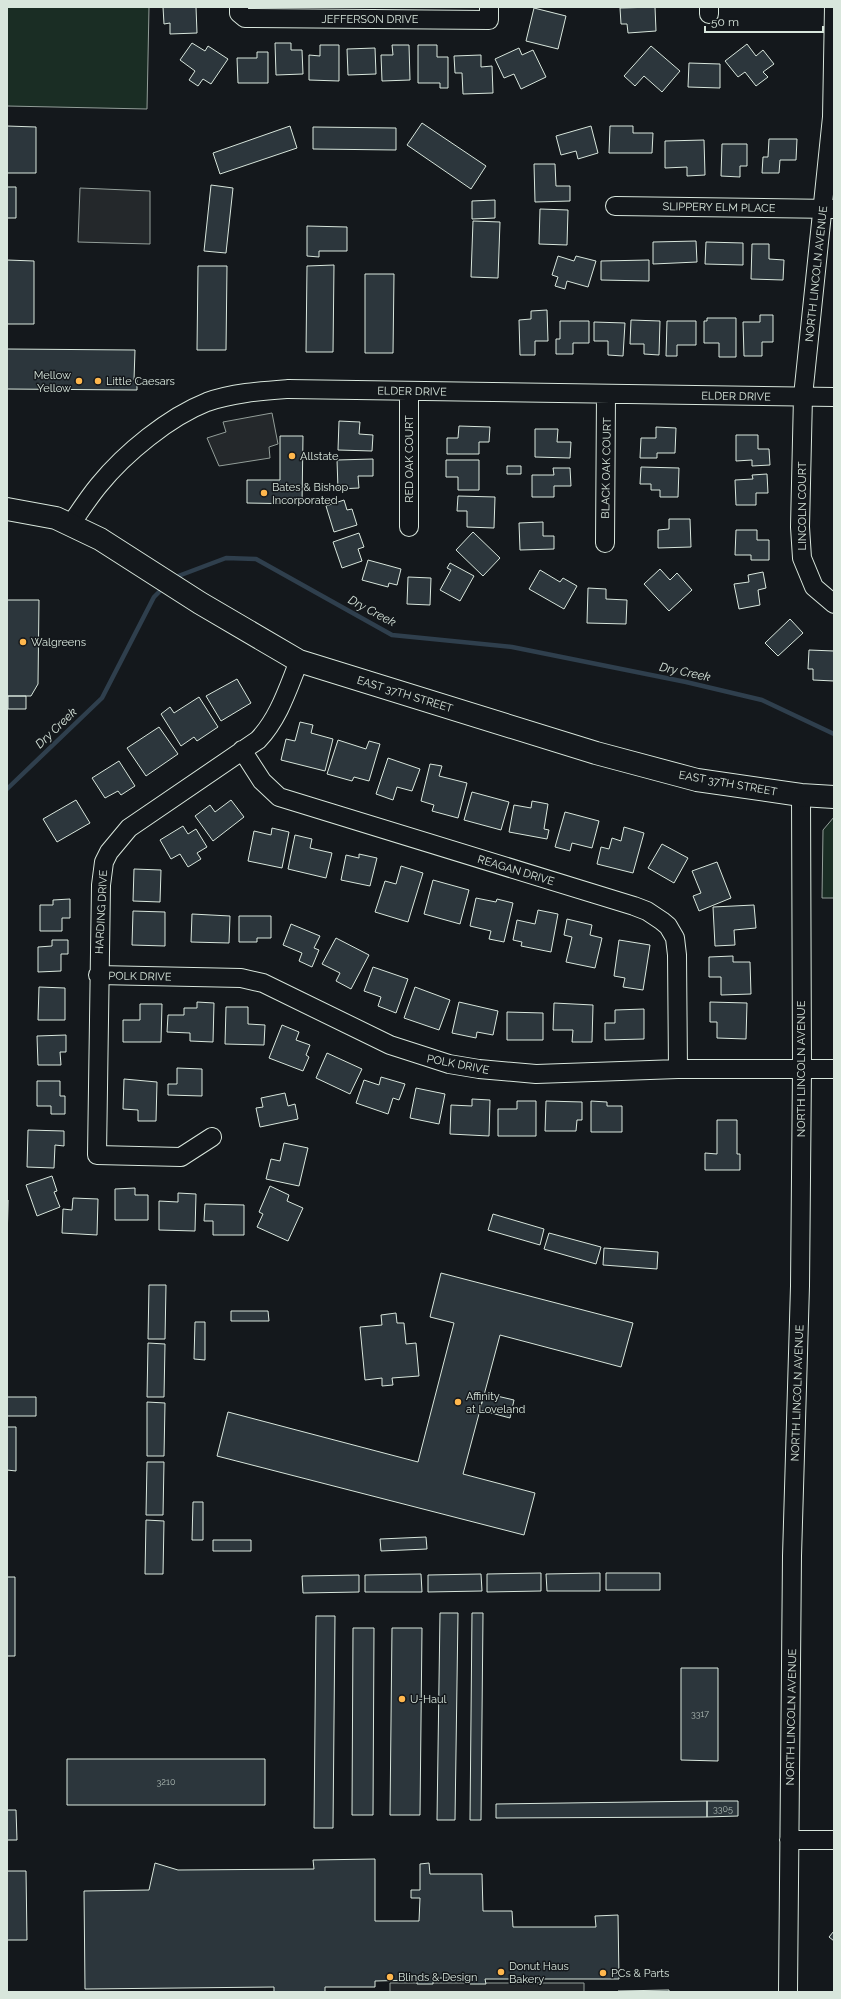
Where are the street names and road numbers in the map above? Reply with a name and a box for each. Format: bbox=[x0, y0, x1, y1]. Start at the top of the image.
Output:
street label: JEFFERSON DRIVE bbox=[321, 13, 419, 26]
street label: SLIPPERY ELM PLACE bbox=[662, 200, 776, 215]
street label: NORTH LINCOLN AVENUE bbox=[803, 205, 830, 343]
street label: ELDER DRIVE bbox=[377, 384, 447, 399]
street label: ELDER DRIVE bbox=[701, 389, 771, 404]
street label: RED OAK COURT bbox=[403, 415, 416, 503]
street label: BLACK OAK COURT bbox=[599, 417, 614, 519]
street label: LINCOLN COURT bbox=[796, 461, 809, 550]
street label: EAST 37TH STREET bbox=[355, 674, 455, 715]
street label: EAST 37TH STREET bbox=[678, 768, 778, 799]
street label: REAGAN DRIVE bbox=[476, 853, 556, 888]
street label: HARDING DRIVE bbox=[93, 869, 110, 955]
street label: POLK DRIVE bbox=[108, 969, 172, 984]
street label: NORTH LINCOLN AVENUE bbox=[795, 1000, 808, 1137]
street label: POLK DRIVE bbox=[426, 1052, 490, 1077]
street label: NORTH LINCOLN AVENUE bbox=[789, 1324, 806, 1462]
street label: NORTH LINCOLN AVENUE bbox=[784, 1648, 799, 1785]

